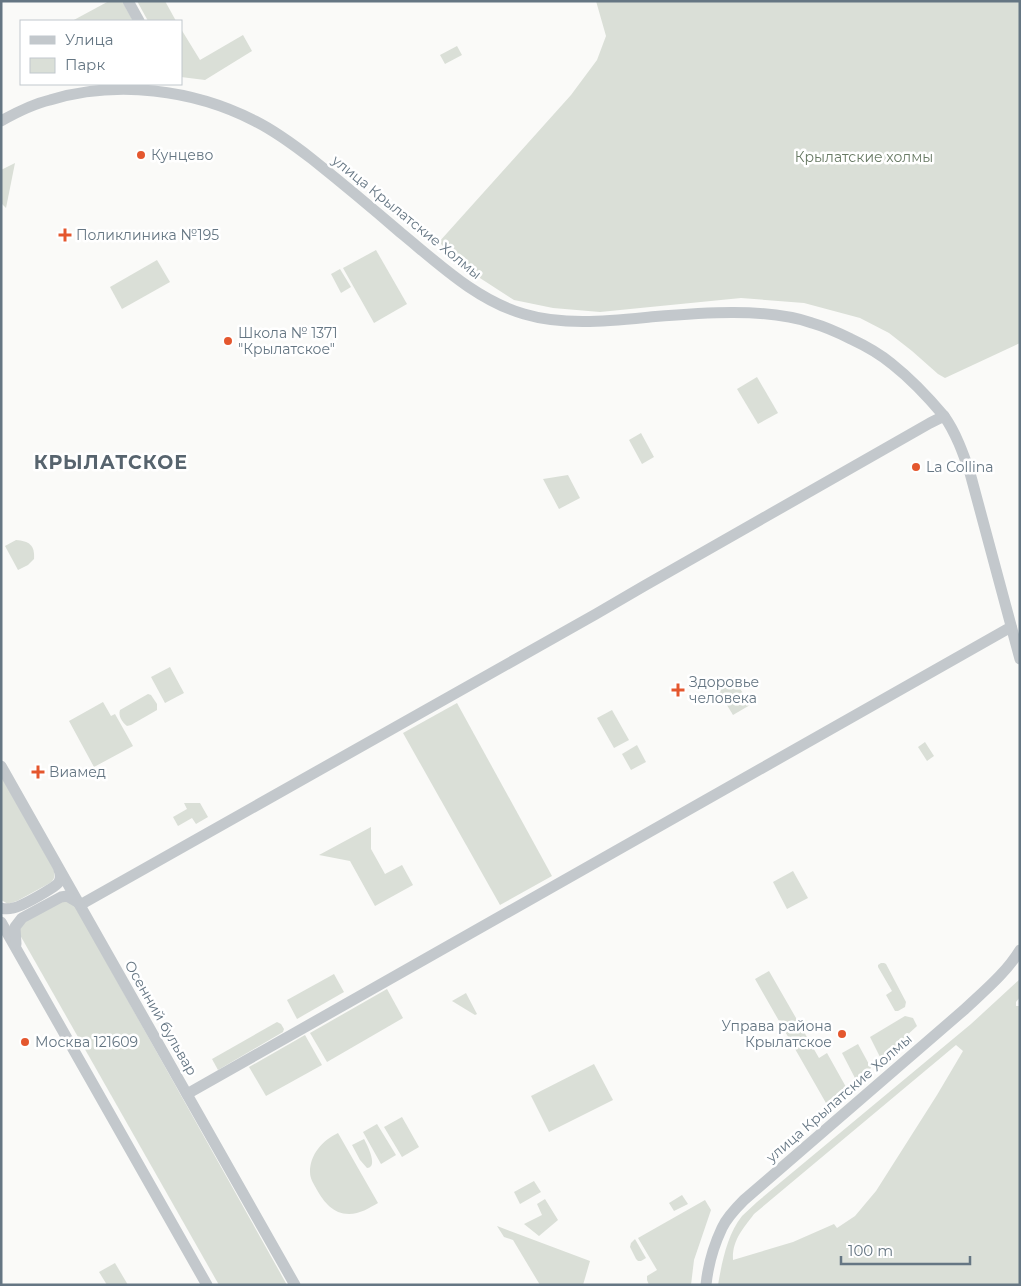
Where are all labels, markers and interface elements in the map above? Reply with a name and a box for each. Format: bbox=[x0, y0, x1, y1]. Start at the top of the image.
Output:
legend bbox=[20, 20, 182, 85]
text: Улица bbox=[65, 30, 113, 49]
text: Парк bbox=[65, 55, 105, 74]
place label: Кунцево bbox=[151, 146, 213, 164]
park label: Крылатские холмы bbox=[795, 148, 933, 166]
marker: Кунцево bbox=[135, 149, 147, 161]
street label: улица Крылатские Холмы bbox=[328, 150, 485, 283]
place label: Поликлиника №195 bbox=[76, 226, 219, 244]
marker: Поликлиника №195 bbox=[58, 228, 72, 242]
place label: Школа № 1371 "Крылатское" bbox=[238, 324, 337, 358]
marker: Школа № 1371 "Крылатское" bbox=[222, 335, 234, 347]
district label: КРЫЛАТСКОЕ bbox=[34, 451, 188, 474]
place label: La Collina bbox=[926, 458, 994, 476]
marker: La Collina bbox=[910, 461, 922, 473]
place label: Здоровье человека bbox=[689, 673, 759, 707]
marker: Здоровье человека bbox=[671, 683, 685, 697]
place label: Виамед bbox=[49, 763, 106, 781]
marker: Виамед bbox=[31, 765, 45, 779]
street label: Осенний бульвар bbox=[121, 957, 201, 1079]
place label: Управа района Крылатское bbox=[722, 1017, 832, 1051]
marker: Управа района Крылатское bbox=[836, 1028, 848, 1040]
street label: улица Крылатские Холмы bbox=[762, 1030, 916, 1167]
place label: Москва 121609 bbox=[35, 1033, 138, 1051]
marker: Москва 121609 bbox=[19, 1036, 31, 1048]
scale bar bbox=[841, 1234, 970, 1266]
text: 100 m bbox=[848, 1241, 893, 1260]

